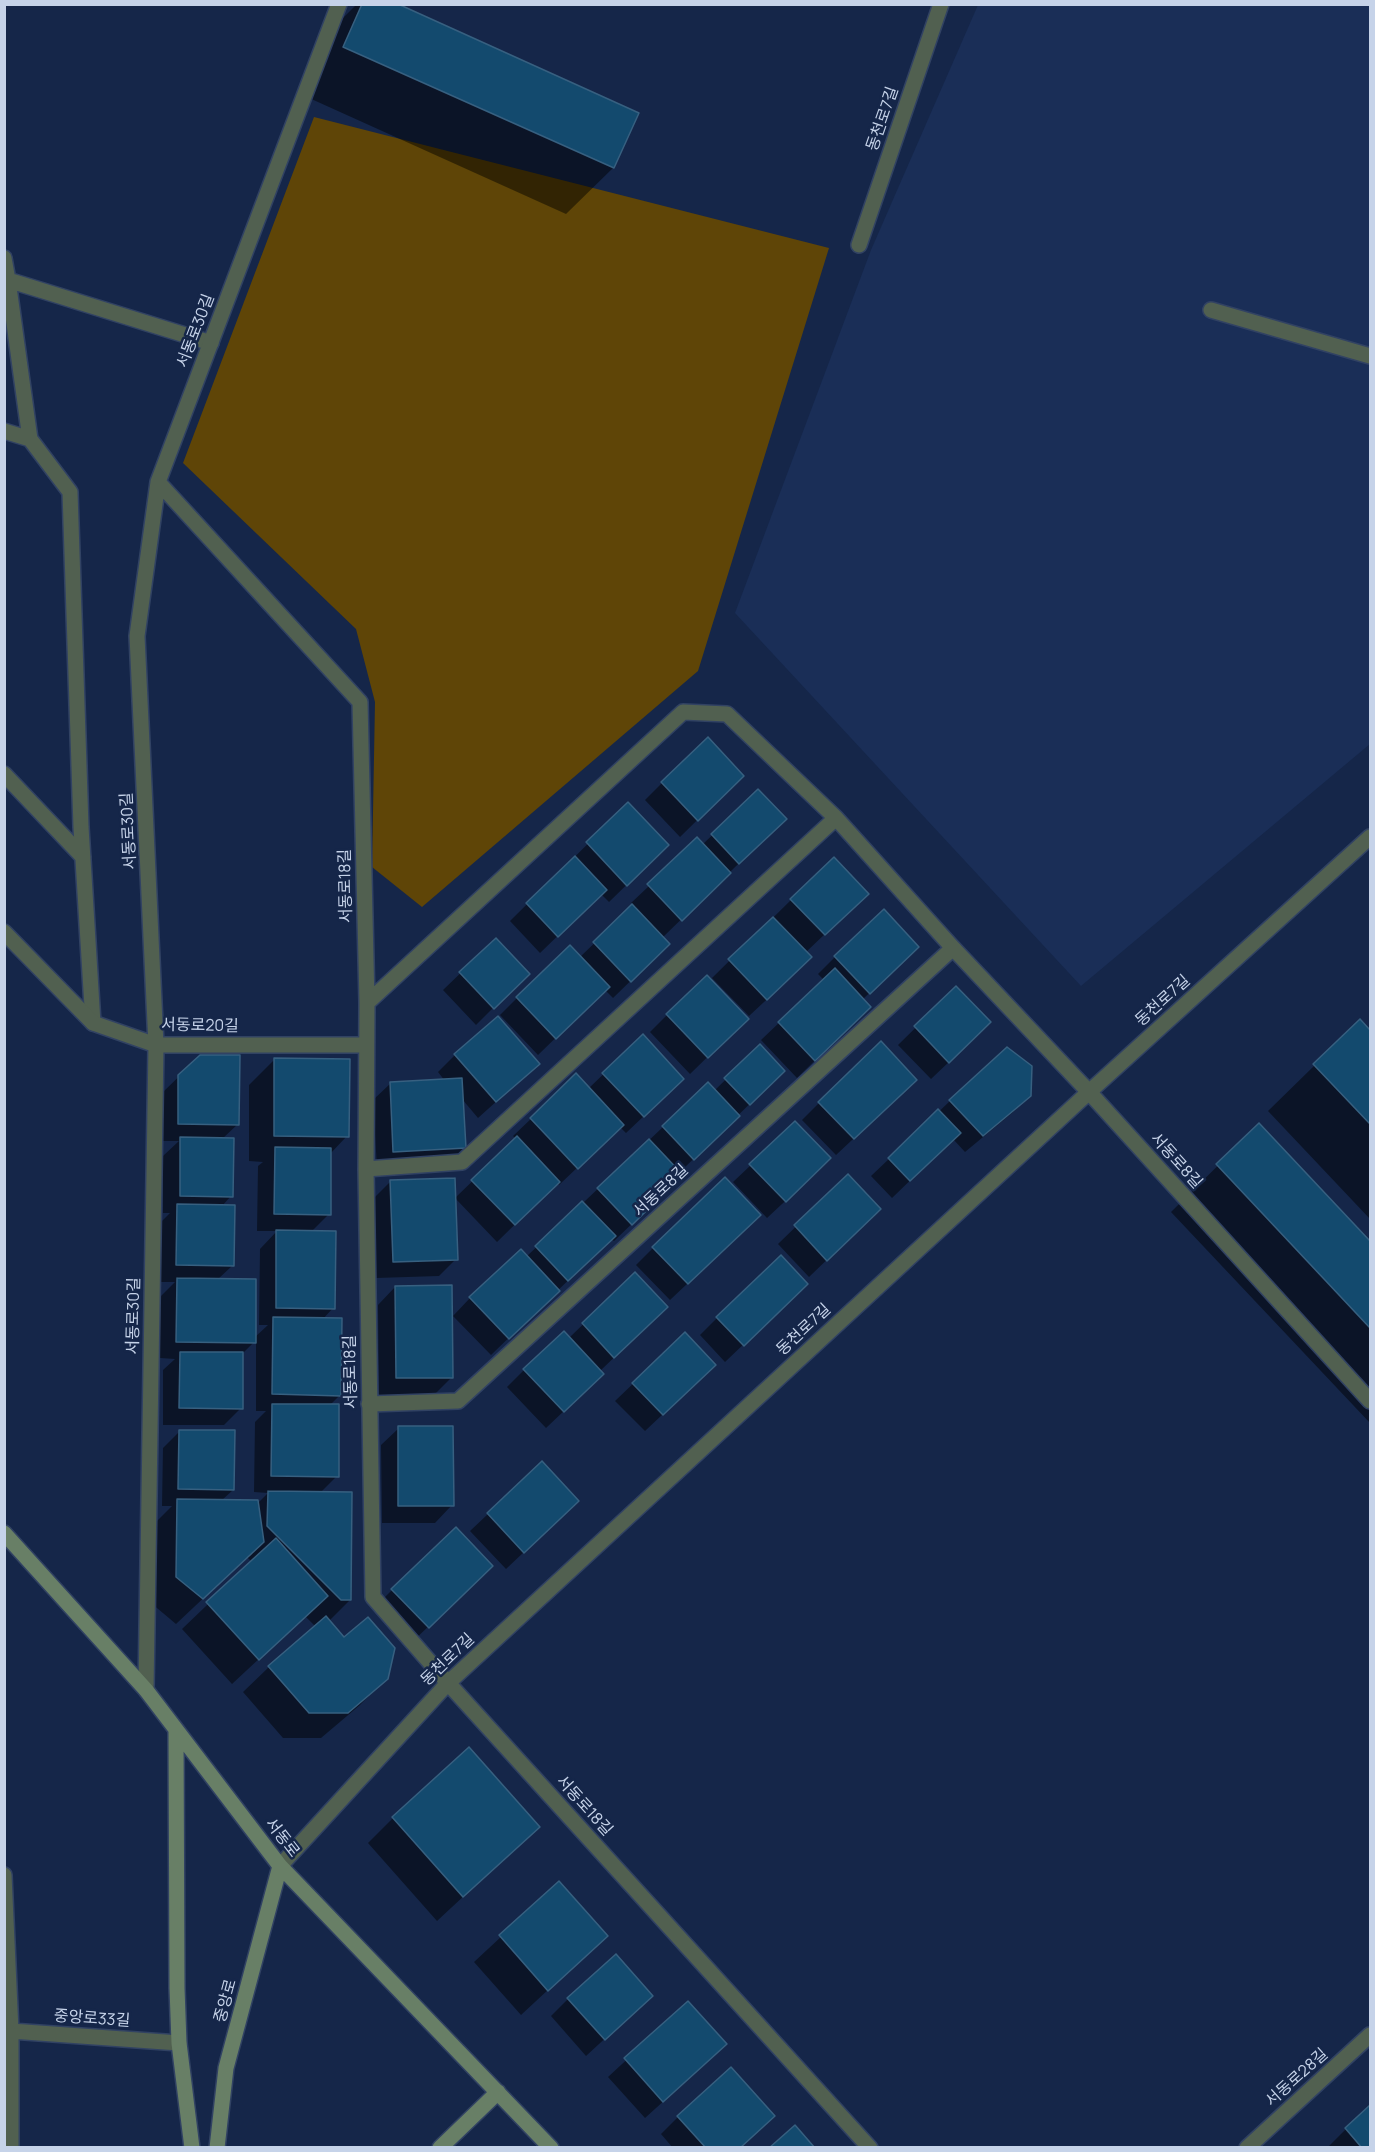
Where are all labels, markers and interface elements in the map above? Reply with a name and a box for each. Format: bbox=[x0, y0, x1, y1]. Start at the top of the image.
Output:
street label: 동천로7길 bbox=[863, 84, 903, 154]
street label: 서동로30길 bbox=[173, 291, 219, 371]
street label: 서동로30길 bbox=[117, 792, 141, 870]
street label: 서동로18길 bbox=[336, 849, 356, 923]
street label: 동천로7길 bbox=[1132, 971, 1194, 1031]
street label: 서동로20길 bbox=[161, 1016, 239, 1036]
street label: 서동로8길 bbox=[1146, 1129, 1206, 1193]
street label: 서동로8길 bbox=[630, 1161, 692, 1221]
street label: 서동로30길 bbox=[124, 1277, 144, 1355]
street label: 동천로7길 bbox=[773, 1300, 835, 1360]
street label: 서동로18길 bbox=[341, 1335, 361, 1409]
street label: 동천로7길 bbox=[417, 1630, 479, 1690]
street label: 서동로18길 bbox=[552, 1772, 616, 1840]
street label: 서동로 bbox=[261, 1815, 303, 1861]
street label: 중앙로 bbox=[211, 1977, 241, 2025]
street label: 중앙로33길 bbox=[53, 2007, 131, 2031]
street label: 서동로28길 bbox=[1262, 2045, 1332, 2111]

